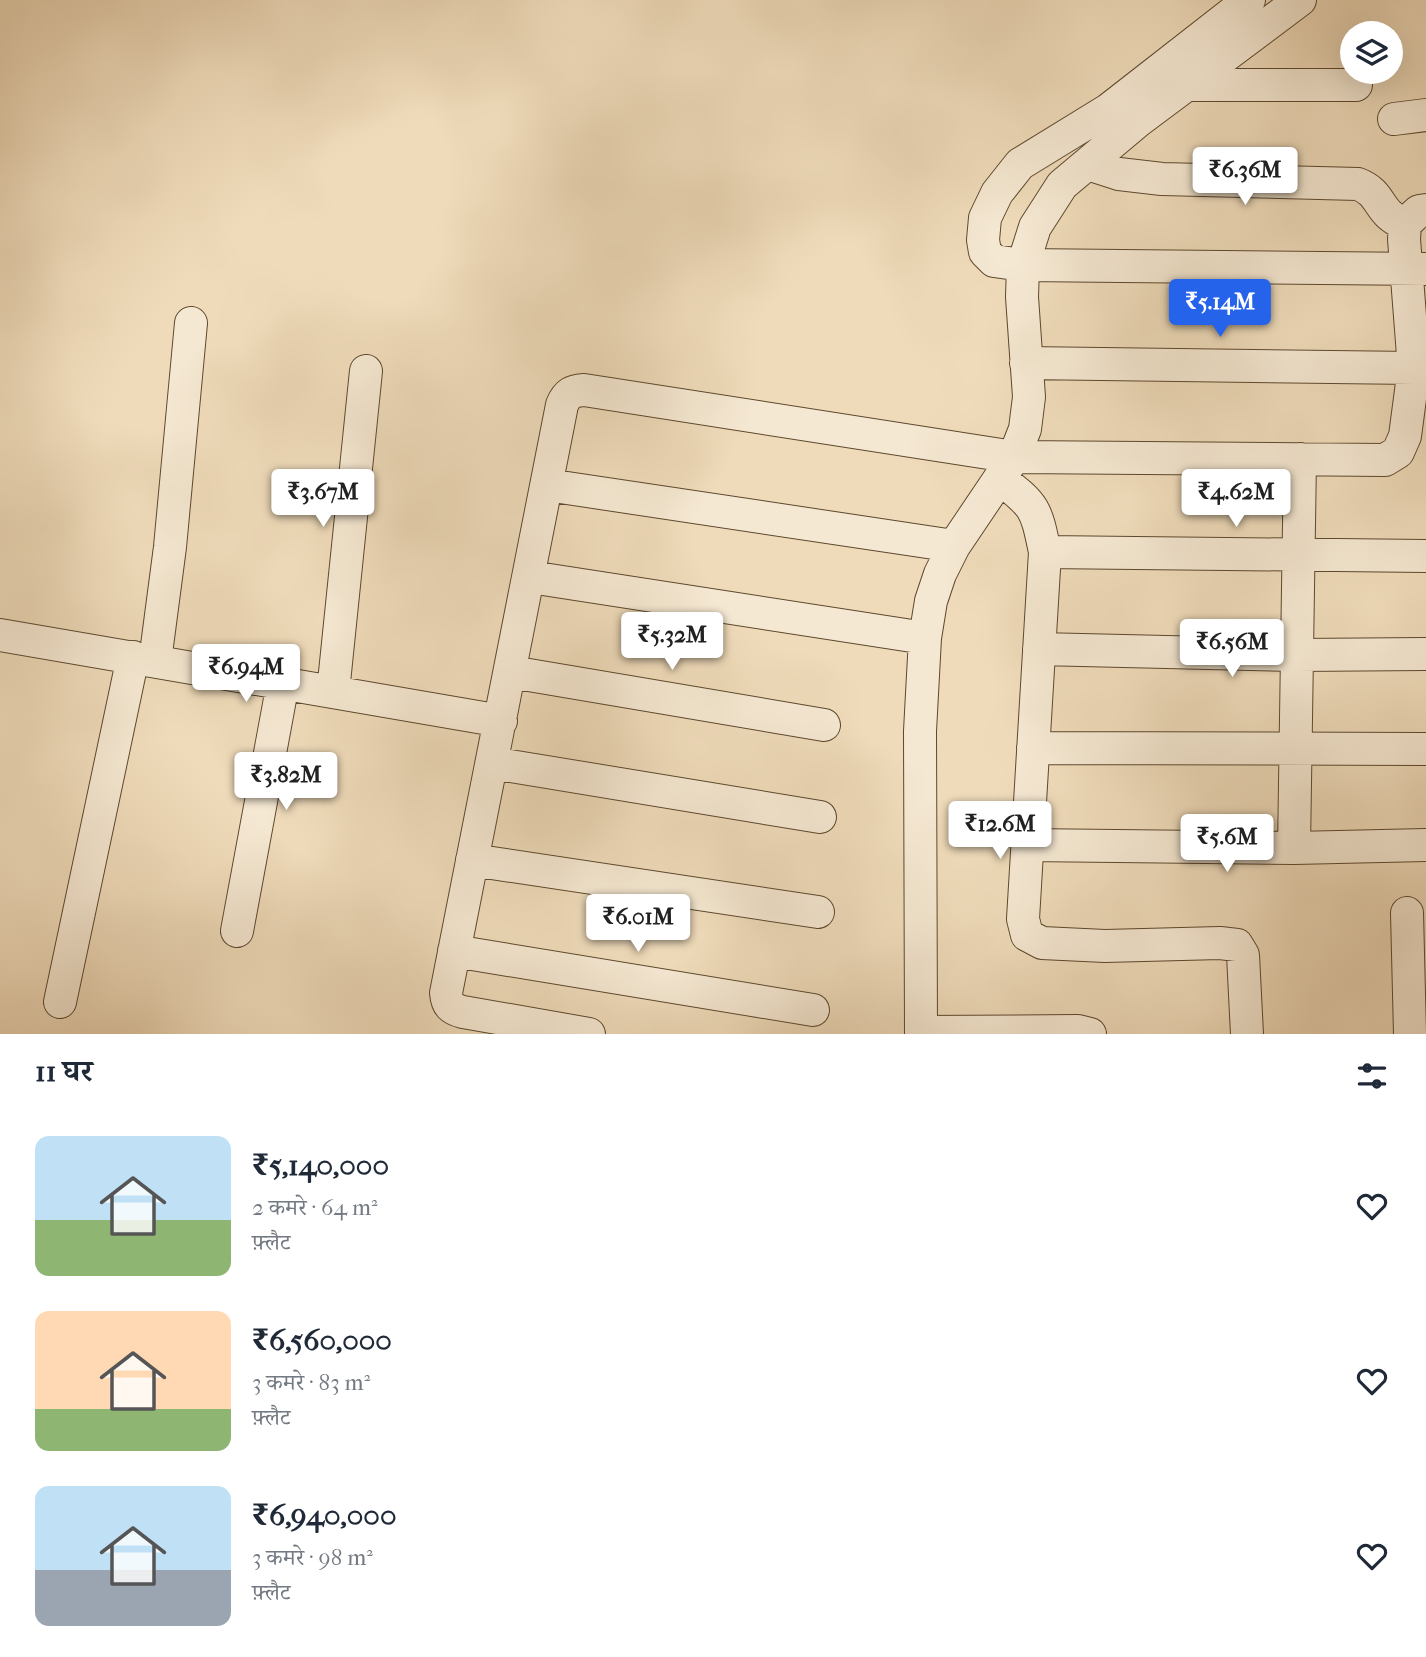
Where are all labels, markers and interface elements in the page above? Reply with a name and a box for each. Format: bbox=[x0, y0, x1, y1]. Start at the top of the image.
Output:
map controls bbox=[1340, 21, 1403, 84]
button: layers bbox=[1340, 21, 1403, 84]
pin: ₹6.36M bbox=[1188, 148, 1302, 207]
text: ₹6.36M bbox=[1209, 156, 1281, 183]
pin: ₹5.14M bbox=[1163, 280, 1277, 339]
text: ₹5.14M bbox=[1185, 288, 1255, 315]
pin: ₹3.67M bbox=[266, 470, 380, 529]
pin: ₹4.62M bbox=[1179, 470, 1293, 529]
text: ₹3.67M bbox=[287, 478, 359, 505]
text: ₹4.62M bbox=[1198, 478, 1274, 505]
pin: ₹5.32M bbox=[615, 612, 729, 672]
pin: ₹6.56M bbox=[1175, 620, 1289, 679]
text: ₹5.32M bbox=[637, 621, 707, 648]
text: ₹6.56M bbox=[1196, 628, 1268, 655]
pin: ₹6.94M bbox=[189, 644, 303, 704]
text: ₹6.94M bbox=[208, 653, 284, 680]
pin: ₹3.82M bbox=[229, 752, 343, 812]
text: ₹3.82M bbox=[250, 761, 322, 788]
pin: ₹12.6M bbox=[943, 802, 1057, 861]
text: ₹12.6M bbox=[965, 810, 1035, 837]
pin: ₹5.6M bbox=[1178, 814, 1276, 874]
text: ₹5.6M bbox=[1197, 823, 1257, 850]
pin: ₹6.01M bbox=[581, 894, 695, 954]
text: ₹6.01M bbox=[602, 903, 674, 930]
text: 11 घर bbox=[35, 1054, 93, 1089]
icon: filters bbox=[1353, 1057, 1391, 1095]
text: ₹5,140,000 bbox=[252, 1148, 389, 1183]
icon: home bbox=[91, 1164, 175, 1248]
icon: heart bbox=[1353, 1187, 1391, 1225]
text: 2 कमरे · 64 m² bbox=[252, 1194, 378, 1221]
text: फ़्लैट bbox=[252, 1229, 290, 1256]
text: ₹6,560,000 bbox=[252, 1323, 392, 1358]
icon: home bbox=[91, 1339, 175, 1423]
icon: heart bbox=[1353, 1362, 1391, 1400]
text: 3 कमरे · 83 m² bbox=[252, 1369, 370, 1396]
text: फ़्लैट bbox=[252, 1404, 290, 1431]
text: ₹6,940,000 bbox=[252, 1498, 396, 1533]
icon: home bbox=[91, 1514, 175, 1598]
icon: heart bbox=[1353, 1537, 1391, 1575]
text: 3 कमरे · 98 m² bbox=[252, 1544, 373, 1571]
text: फ़्लैट bbox=[252, 1579, 290, 1606]

